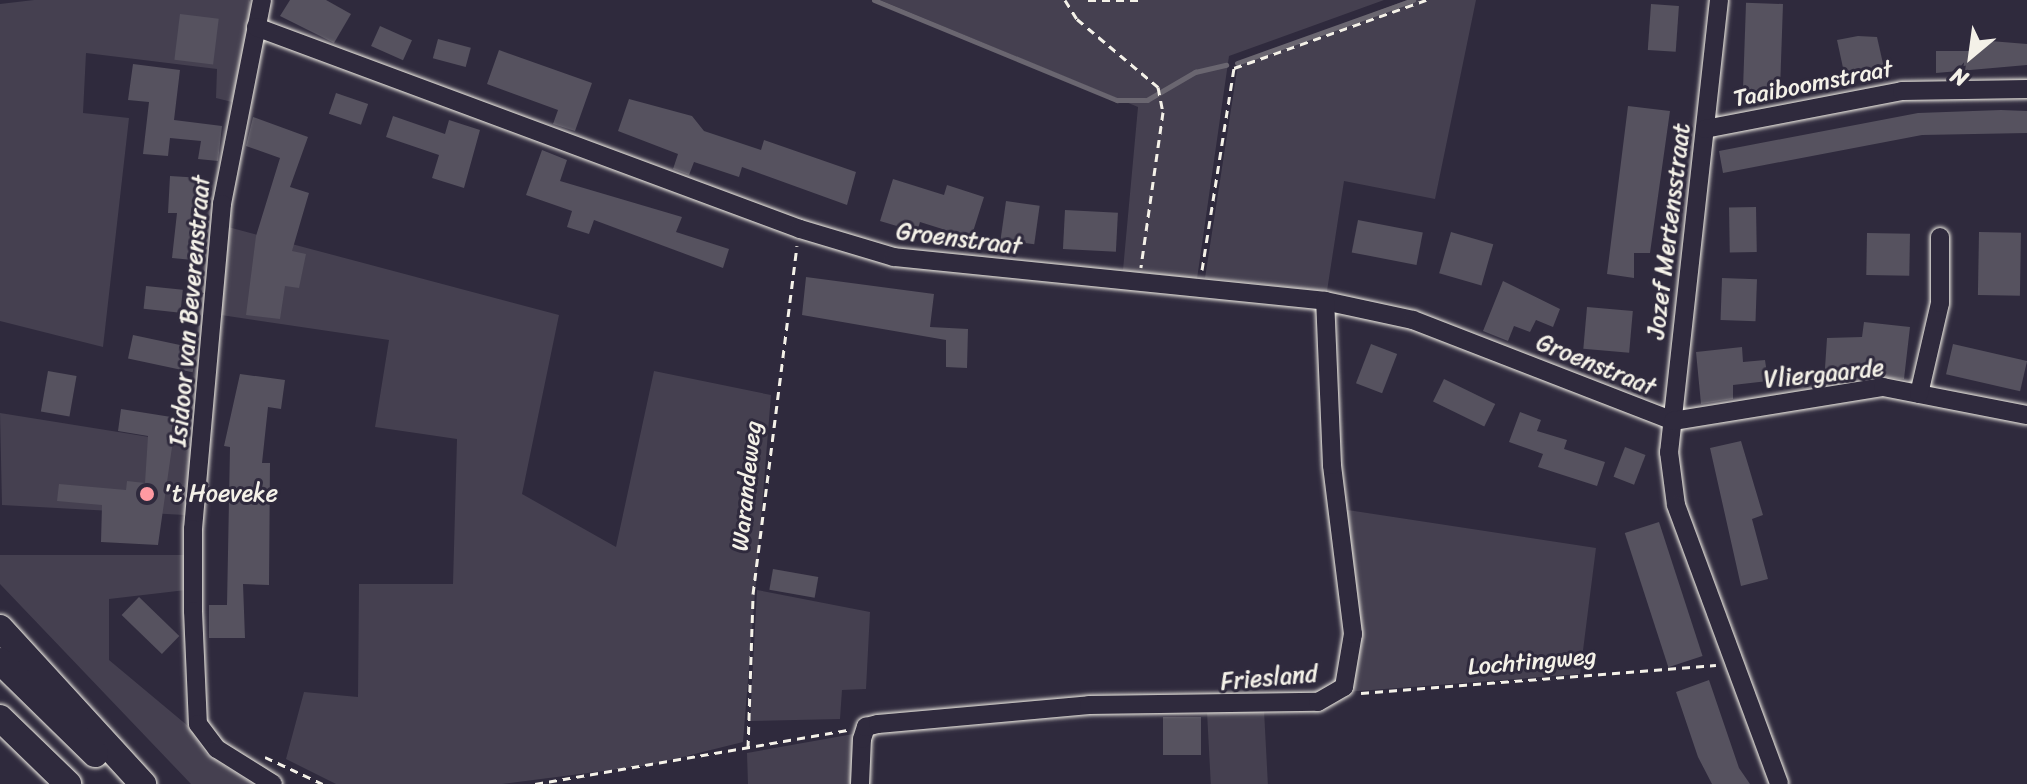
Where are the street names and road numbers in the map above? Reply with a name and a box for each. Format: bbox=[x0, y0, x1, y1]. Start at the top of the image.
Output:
street label: Taaiboomstraat bbox=[1731, 54, 1895, 114]
street label: Jozef Mertensstraat bbox=[1641, 121, 1697, 341]
street label: Isidoor van Beverenstraat bbox=[164, 173, 216, 449]
street label: Groenstraat bbox=[895, 217, 1023, 261]
street label: Groenstraat bbox=[1532, 328, 1660, 402]
street label: Vliergaarde bbox=[1762, 353, 1886, 395]
street label: Warandeweg bbox=[726, 420, 768, 552]
street label: Lochtingweg bbox=[1466, 642, 1598, 682]
street label: Friesland bbox=[1219, 659, 1319, 697]

